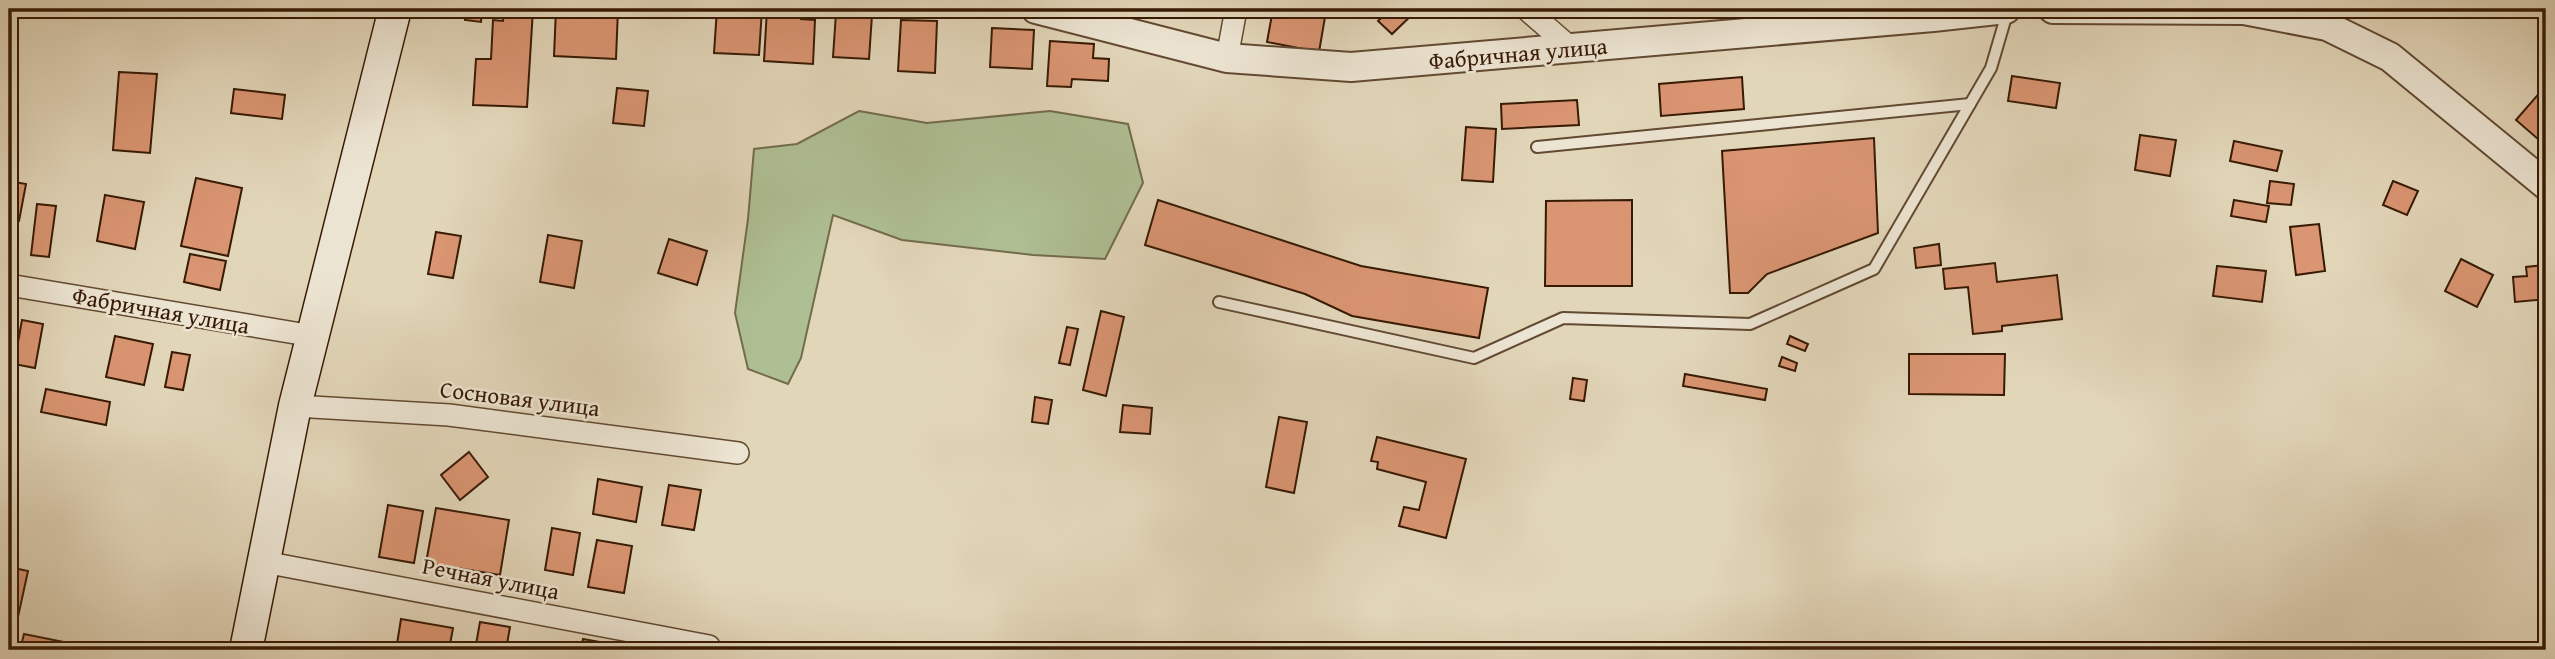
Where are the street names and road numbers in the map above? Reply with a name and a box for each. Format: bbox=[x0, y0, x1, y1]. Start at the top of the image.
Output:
street label: Фабричная улица bbox=[1427, 29, 1609, 77]
street label: Фабричная улица bbox=[70, 278, 252, 342]
street label: Сосновая улица bbox=[438, 372, 602, 424]
street label: Речная улица bbox=[420, 549, 562, 607]

